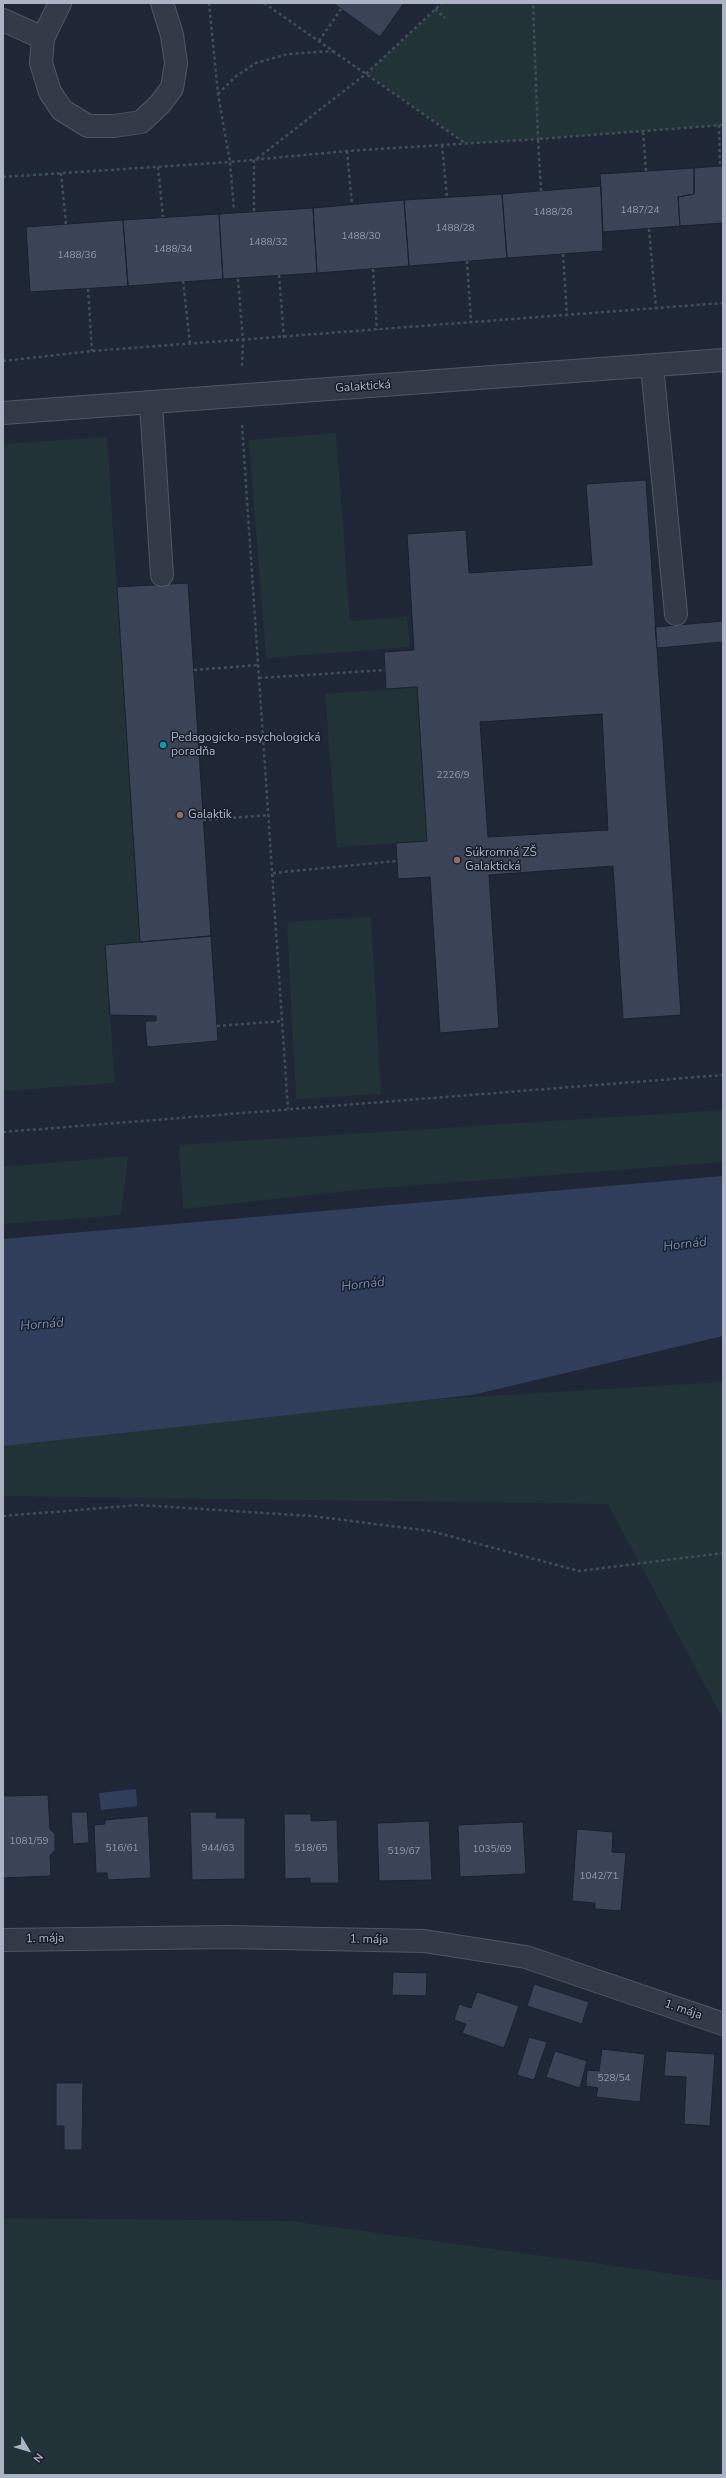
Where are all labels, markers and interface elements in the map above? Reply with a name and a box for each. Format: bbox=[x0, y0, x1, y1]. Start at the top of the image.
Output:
house number: 1487/24 bbox=[621, 205, 659, 217]
house number: 1488/26 bbox=[534, 207, 572, 219]
house number: 1488/28 bbox=[436, 223, 474, 235]
house number: 1488/30 bbox=[342, 231, 380, 243]
house number: 1488/32 bbox=[249, 237, 287, 249]
house number: 1488/34 bbox=[154, 244, 192, 256]
house number: 1488/36 bbox=[58, 250, 96, 262]
street label: Galaktická bbox=[335, 378, 391, 396]
place label: Pedagogicko-psychologická poradňa bbox=[171, 731, 321, 759]
marker: Pedagogicko-psychologická poradňa bbox=[158, 740, 168, 750]
house number: 2226/9 bbox=[437, 770, 469, 782]
place label: Galaktik bbox=[188, 808, 232, 822]
marker: Galaktik bbox=[175, 810, 185, 820]
place label: Súkromná ZŠ Galaktická bbox=[465, 846, 537, 874]
marker: Súkromná ZŠ Galaktická bbox=[452, 855, 462, 865]
water label: Hornád bbox=[662, 1235, 708, 1255]
water label: Hornád bbox=[340, 1275, 386, 1295]
water label: Hornád bbox=[20, 1315, 64, 1335]
house number: 1081/59 bbox=[10, 1836, 48, 1848]
house number: 516/61 bbox=[106, 1843, 138, 1855]
house number: 944/63 bbox=[202, 1843, 234, 1855]
house number: 518/65 bbox=[295, 1843, 327, 1855]
house number: 1035/69 bbox=[473, 1844, 511, 1856]
house number: 519/67 bbox=[388, 1846, 420, 1858]
house number: 1042/71 bbox=[580, 1871, 618, 1883]
street label: 1. mája bbox=[25, 1931, 65, 1947]
street label: 1. mája bbox=[349, 1932, 389, 1948]
street label: 1. mája bbox=[662, 1997, 704, 2023]
house number: 528/54 bbox=[598, 2073, 630, 2085]
north arrow bbox=[8, 2430, 48, 2470]
text: N bbox=[29, 2450, 46, 2466]

